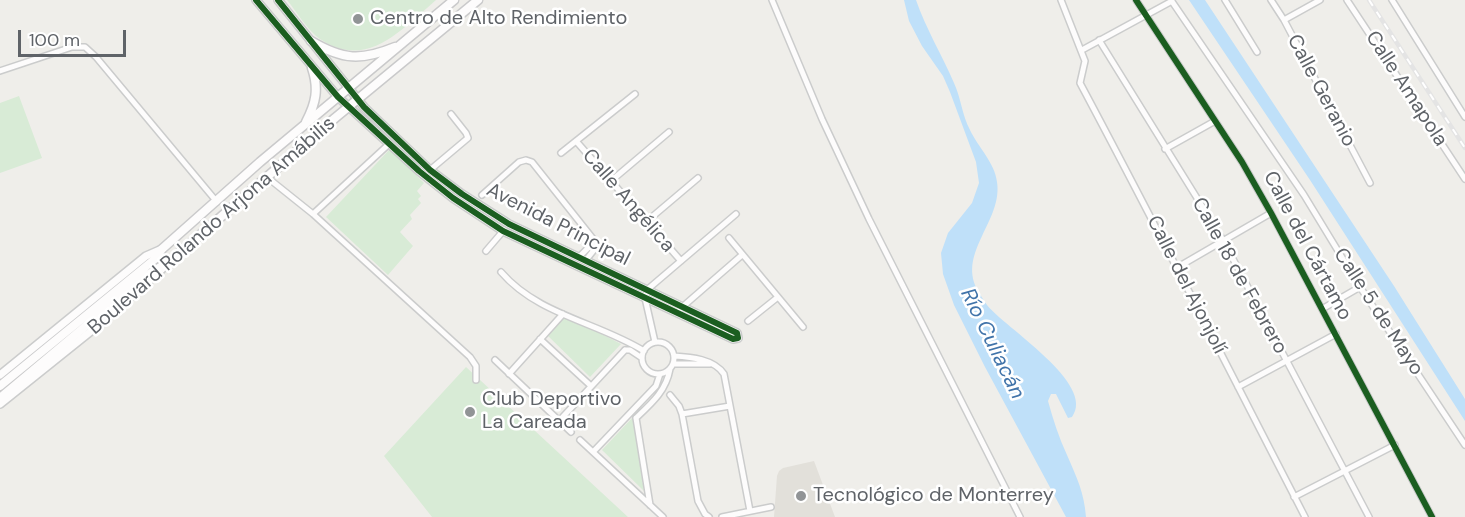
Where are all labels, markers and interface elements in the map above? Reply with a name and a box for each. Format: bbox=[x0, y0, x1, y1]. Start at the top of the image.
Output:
place label: Centro de Alto Rendimiento bbox=[370, 7, 627, 31]
marker: Centro de Alto Rendimiento bbox=[351, 12, 365, 26]
scale bar bbox=[21, 18, 129, 56]
street label: Calle Amapola bbox=[1360, 27, 1452, 151]
text: 100 m bbox=[29, 28, 80, 52]
street label: Calle Geranio bbox=[1281, 31, 1361, 151]
street label: Boulevard Rolando Arjona Amábilis bbox=[83, 112, 341, 340]
street label: Calle Angélica bbox=[577, 144, 679, 258]
street label: Calle del Cártamo bbox=[1258, 167, 1356, 325]
street label: Avenida Principal bbox=[482, 178, 634, 272]
street label: Calle 18 de Febrero bbox=[1186, 194, 1292, 358]
street label: Calle del Ajonjolí bbox=[1141, 212, 1231, 358]
street label: Calle 5 de Mayo bbox=[1328, 244, 1428, 380]
water label: Río Culiacán bbox=[954, 285, 1030, 403]
place label: Club Deportivo La Careada bbox=[482, 388, 622, 435]
marker: Club Deportivo La Careada bbox=[463, 405, 477, 419]
place label: Tecnológico de Monterrey bbox=[813, 484, 1054, 508]
marker: Tecnológico de Monterrey bbox=[794, 489, 808, 503]

